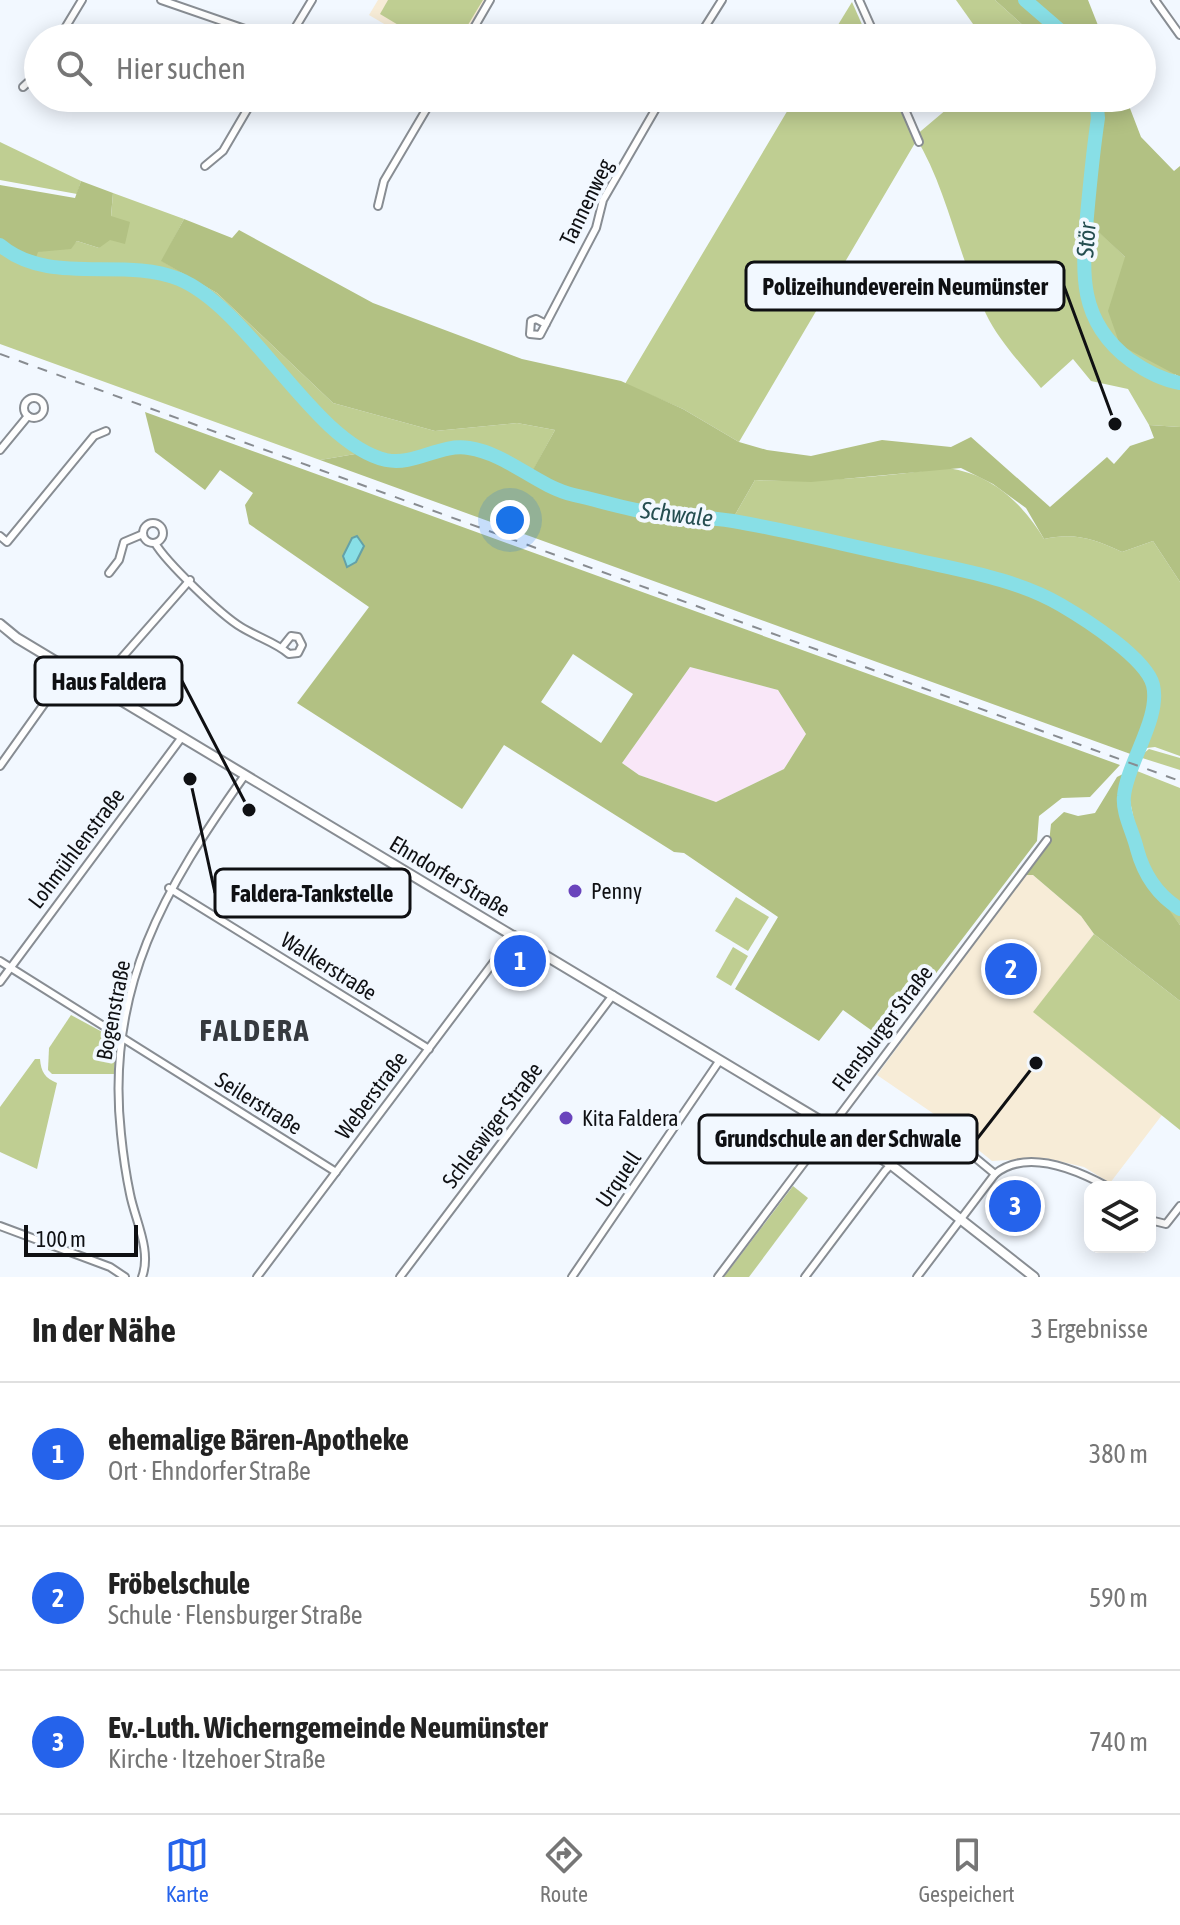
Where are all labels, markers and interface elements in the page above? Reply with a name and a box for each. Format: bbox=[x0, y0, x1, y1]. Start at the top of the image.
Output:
search box bbox=[24, 24, 1156, 112]
icon: search bbox=[52, 46, 96, 90]
text: Hier suchen bbox=[116, 51, 246, 85]
street label: Tannenweg bbox=[554, 154, 618, 249]
water label: Stör bbox=[1071, 221, 1101, 259]
callout: Polizeihundeverein Neumünster bbox=[746, 262, 1064, 310]
text: Polizeihundeverein Neumünster bbox=[762, 273, 1049, 300]
water label: Schwale bbox=[638, 496, 715, 532]
your location bbox=[490, 500, 530, 540]
callout: Haus Faldera bbox=[35, 657, 182, 705]
text: Haus Faldera bbox=[52, 668, 166, 695]
street label: Lohmühlenstraße bbox=[22, 783, 130, 913]
street label: Ehndorfer Straße bbox=[385, 830, 515, 922]
callout: Faldera-Tankstelle bbox=[215, 869, 410, 917]
place label: Penny bbox=[591, 878, 642, 904]
text: Faldera-Tankstelle bbox=[231, 880, 394, 907]
marker: Penny bbox=[566, 882, 584, 900]
street label: Walkerstraße bbox=[276, 926, 382, 1006]
pin: 1 bbox=[494, 931, 546, 991]
pin: 2 bbox=[985, 939, 1037, 999]
street label: Bogenstraße bbox=[91, 958, 135, 1062]
street label: Flensburger Straße bbox=[826, 960, 938, 1096]
district label: FALDERA bbox=[199, 1013, 311, 1047]
street label: Weberstraße bbox=[330, 1046, 412, 1144]
street label: Schleswiger Straße bbox=[436, 1057, 548, 1193]
street label: Seilerstraße bbox=[211, 1066, 307, 1140]
place label: Kita Faldera bbox=[582, 1105, 678, 1131]
marker: Kita Faldera bbox=[557, 1109, 575, 1127]
callout: Grundschule an der Schwale bbox=[699, 1115, 977, 1163]
text: Grundschule an der Schwale bbox=[715, 1125, 962, 1152]
street label: Urquell bbox=[590, 1146, 646, 1212]
pin: 3 bbox=[989, 1176, 1041, 1236]
map controls bbox=[1084, 1181, 1156, 1253]
button: layers bbox=[1084, 1181, 1156, 1253]
scale bar bbox=[24, 1221, 138, 1257]
text: 100 m bbox=[36, 1226, 86, 1252]
text: In der Nähe bbox=[32, 1310, 176, 1349]
text: 3 Ergebnisse bbox=[1031, 1314, 1148, 1344]
text: ehemalige Bären-Apotheke bbox=[108, 1422, 409, 1456]
text: 1 bbox=[52, 1439, 64, 1469]
text: 380 m bbox=[1089, 1439, 1148, 1469]
text: Ort · Ehndorfer Straße bbox=[108, 1456, 311, 1486]
text: Fröbelschule bbox=[108, 1566, 250, 1600]
text: 2 bbox=[52, 1583, 64, 1613]
text: 590 m bbox=[1089, 1583, 1148, 1613]
text: Schule · Flensburger Straße bbox=[108, 1600, 363, 1630]
text: Ev.-Luth. Wicherngemeinde Neumünster bbox=[108, 1710, 548, 1744]
text: 3 bbox=[52, 1727, 64, 1757]
text: 740 m bbox=[1089, 1727, 1148, 1757]
text: Kirche · Itzehoer Straße bbox=[108, 1744, 326, 1774]
tab: Karte bbox=[165, 1833, 209, 1907]
tab: Route bbox=[540, 1833, 588, 1907]
tab: Gespeichert bbox=[918, 1833, 1015, 1907]

